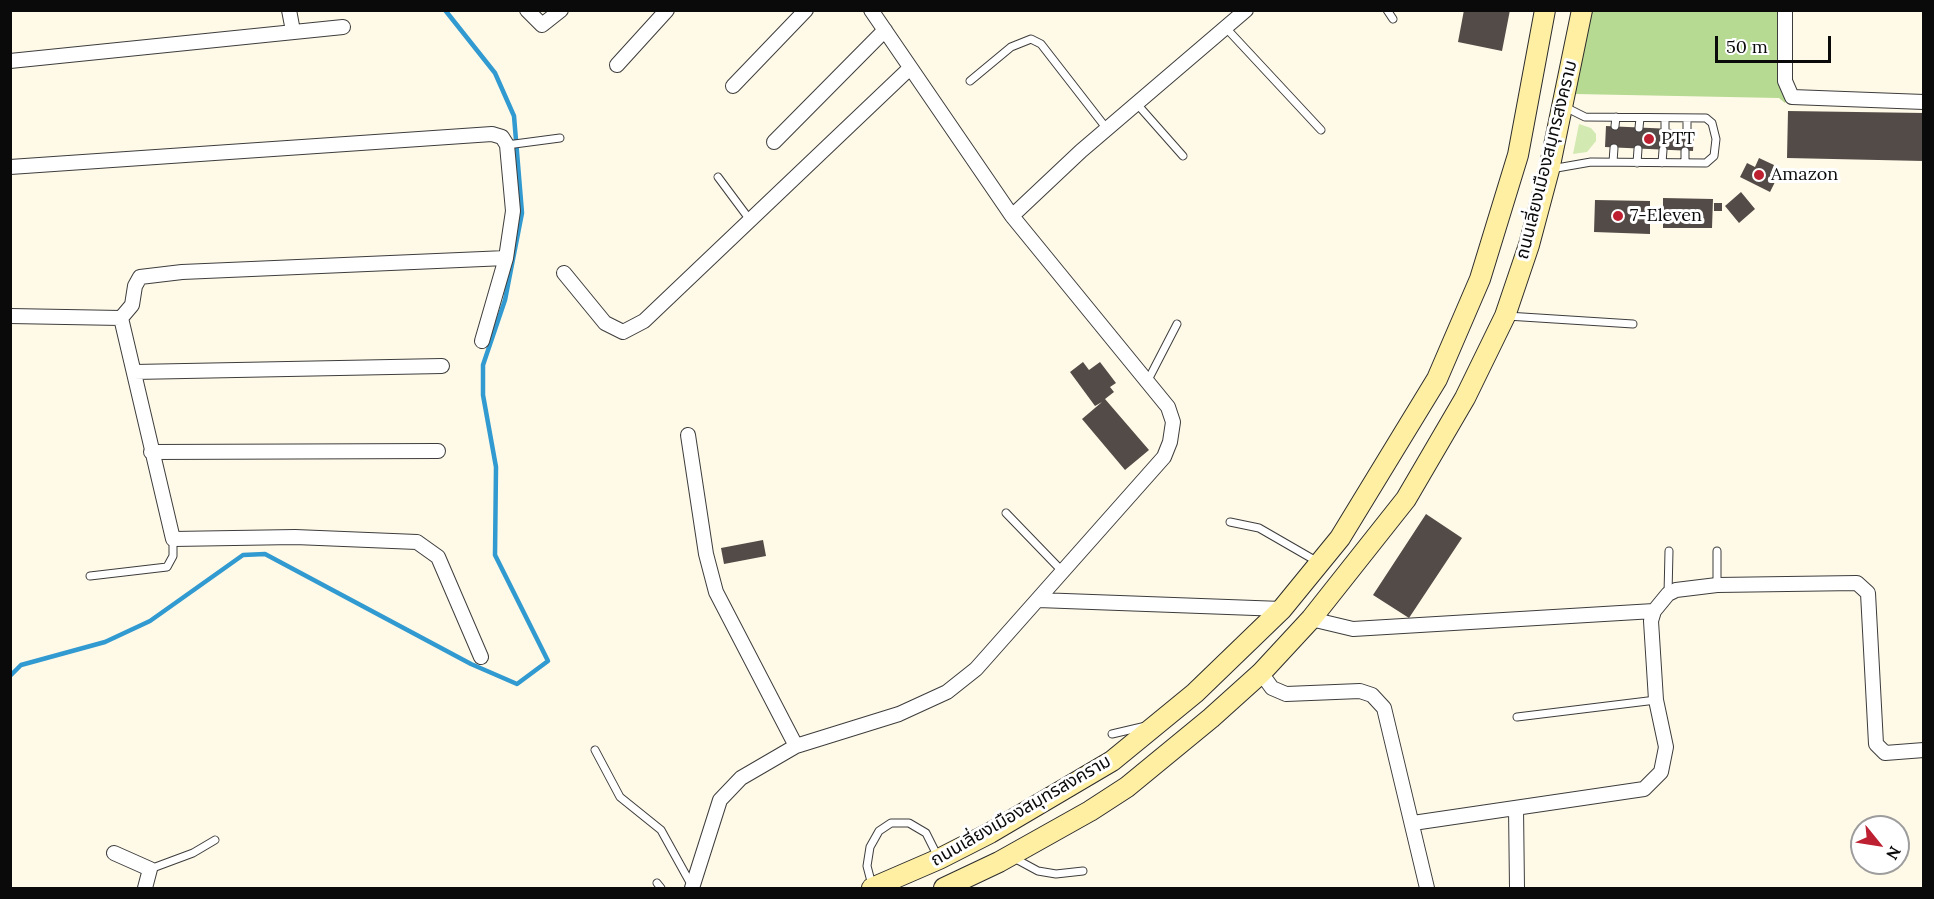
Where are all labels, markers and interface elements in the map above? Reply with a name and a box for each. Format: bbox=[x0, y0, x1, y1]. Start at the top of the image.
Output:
scale bar bbox=[1718, 24, 1834, 62]
text: 50 m bbox=[1726, 35, 1768, 58]
street label: ถนนเลี่ยงเมืองสมุทรสงคราม bbox=[1512, 58, 1582, 262]
place label: PTT bbox=[1661, 128, 1695, 150]
marker: PTT bbox=[1642, 132, 1656, 146]
place label: Amazon bbox=[1771, 164, 1838, 186]
marker: Amazon bbox=[1752, 168, 1766, 182]
place label: 7-Eleven bbox=[1630, 205, 1702, 227]
marker: 7-Eleven bbox=[1611, 209, 1625, 223]
street label: ถนนเลี่ยงเมืองสมุทรสงคราม bbox=[927, 751, 1115, 871]
north arrow bbox=[1850, 815, 1910, 875]
text: N bbox=[1882, 843, 1906, 863]

